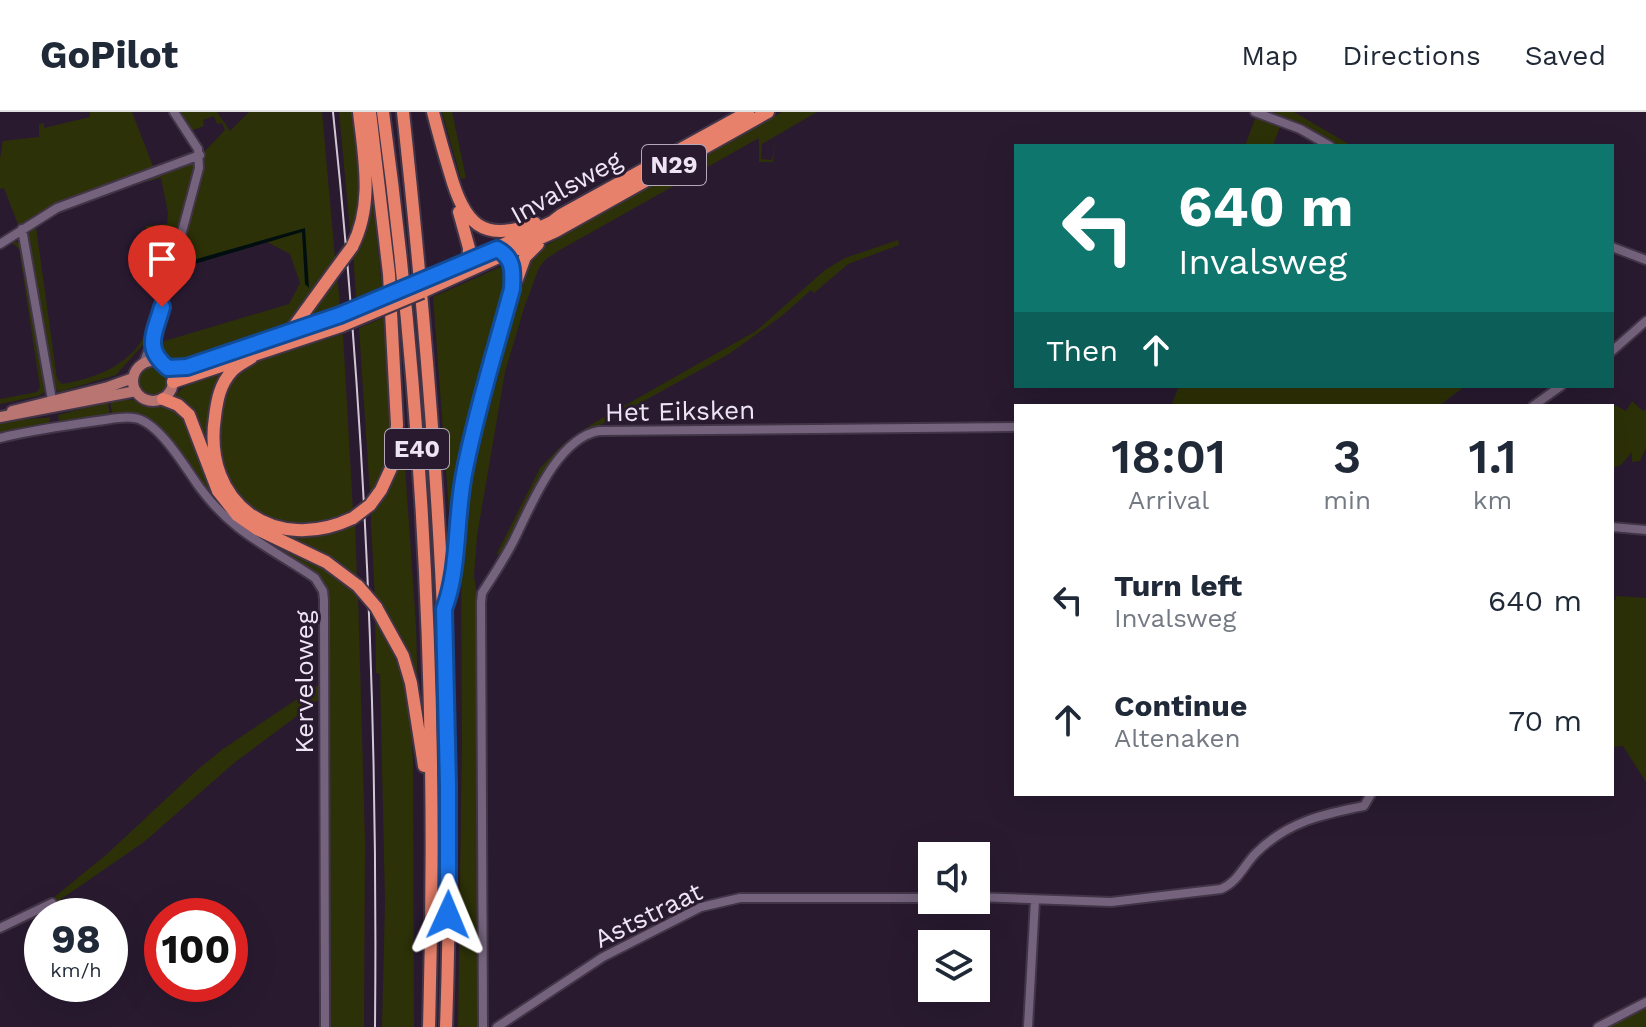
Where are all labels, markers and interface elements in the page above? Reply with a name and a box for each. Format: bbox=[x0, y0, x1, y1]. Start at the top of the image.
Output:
text: GoPilot bbox=[40, 33, 178, 77]
text: Map bbox=[1241, 39, 1298, 72]
text: Directions bbox=[1342, 39, 1481, 72]
text: Saved bbox=[1525, 39, 1606, 72]
street label: Invalsweg bbox=[505, 144, 627, 230]
road number: N29 bbox=[642, 145, 706, 185]
text: 640 m bbox=[1178, 174, 1353, 240]
icon: left bbox=[1046, 176, 1150, 280]
pin bbox=[128, 225, 196, 307]
icon: arrive bbox=[140, 237, 184, 281]
text: Invalsweg bbox=[1178, 241, 1347, 283]
icon: ahead bbox=[1134, 328, 1178, 372]
text: Then bbox=[1046, 333, 1118, 368]
street label: Het Eiksken bbox=[605, 395, 755, 427]
text: 18:01 bbox=[1111, 428, 1226, 485]
text: 3 bbox=[1333, 428, 1361, 485]
text: 1.1 bbox=[1468, 428, 1517, 485]
road number: E40 bbox=[385, 429, 449, 469]
text: Arrival bbox=[1128, 485, 1209, 515]
text: min bbox=[1323, 485, 1371, 515]
text: km bbox=[1473, 485, 1512, 515]
text: Turn left bbox=[1114, 568, 1242, 603]
icon: left bbox=[1046, 578, 1090, 622]
text: 640 m bbox=[1488, 583, 1582, 618]
text: Invalsweg bbox=[1114, 603, 1236, 633]
street label: Kerveloweg bbox=[289, 610, 319, 754]
text: Continue bbox=[1114, 688, 1247, 723]
icon: ahead bbox=[1046, 698, 1090, 742]
text: 70 m bbox=[1508, 703, 1582, 738]
text: Altenaken bbox=[1114, 723, 1241, 753]
map controls bbox=[918, 842, 990, 1002]
button: sound bbox=[918, 842, 990, 914]
position arrow bbox=[406, 873, 490, 957]
street label: Aststraat bbox=[589, 876, 707, 954]
speed limit sign: 100 bbox=[144, 898, 248, 1002]
text: 98 bbox=[51, 916, 101, 963]
button: layers bbox=[918, 930, 990, 1002]
text: km/h bbox=[50, 958, 102, 982]

